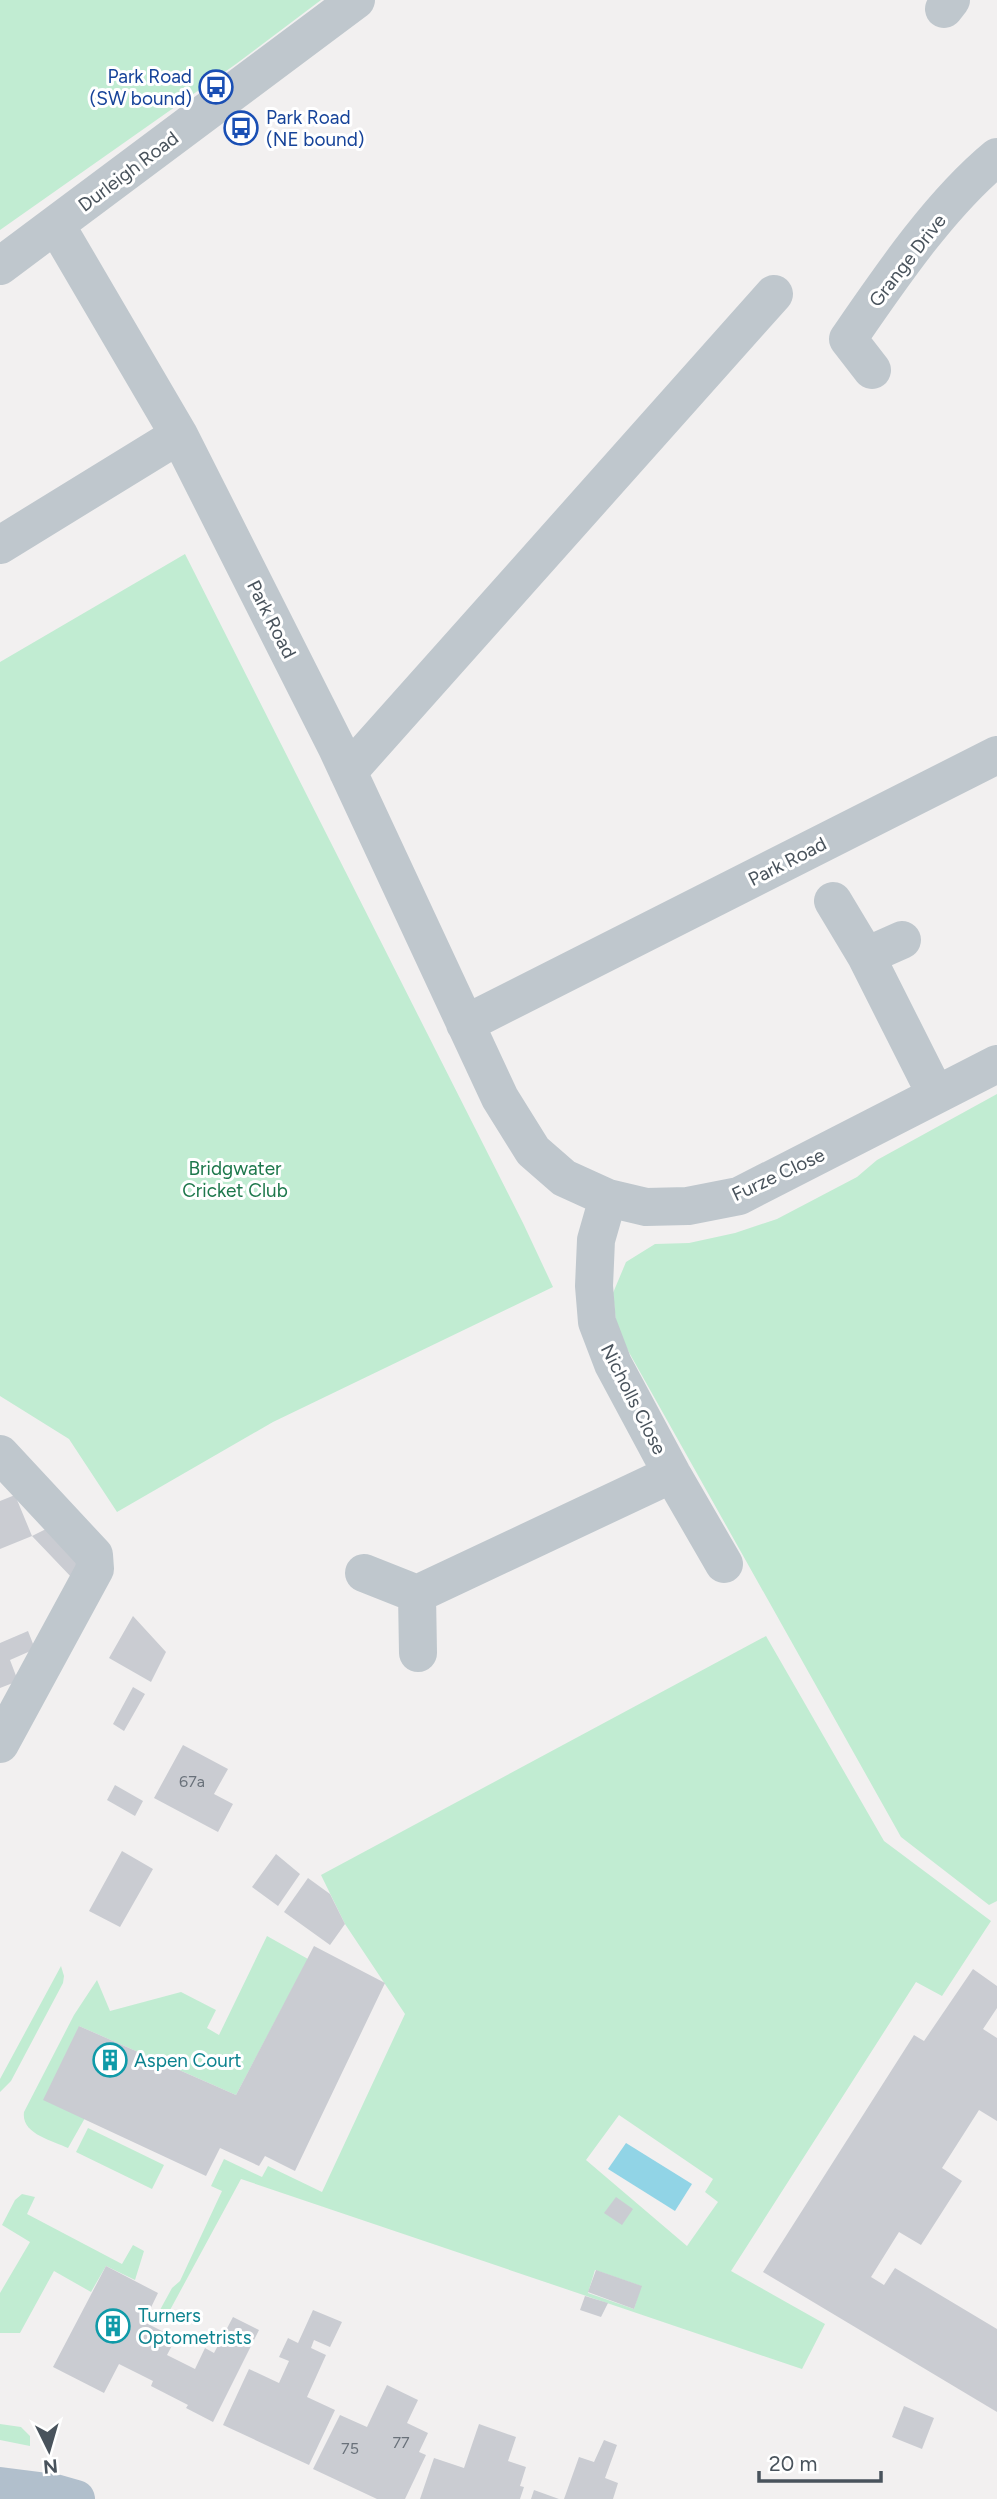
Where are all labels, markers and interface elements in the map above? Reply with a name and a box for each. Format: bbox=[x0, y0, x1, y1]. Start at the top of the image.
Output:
place label: Park Road (SW bound) bbox=[90, 65, 192, 110]
bus stop icon: Park Road (SW bound) bbox=[197, 68, 235, 106]
place label: Park Road (NE bound) bbox=[266, 106, 365, 151]
bus stop icon: Park Road (NE bound) bbox=[222, 109, 260, 147]
street label: Durleigh Road bbox=[74, 126, 183, 216]
street label: Grange Drive bbox=[864, 209, 951, 311]
street label: Park Road bbox=[242, 576, 301, 662]
street label: Park Road bbox=[744, 832, 830, 891]
street label: Furze Close bbox=[728, 1143, 828, 1206]
park label: Bridgwater Cricket Club bbox=[182, 1157, 288, 1202]
street label: Nicholls Close bbox=[596, 1340, 671, 1458]
house number: 67a bbox=[179, 1772, 205, 1791]
building icon: Aspen Court bbox=[91, 2041, 129, 2079]
place label: Aspen Court bbox=[134, 2049, 242, 2072]
place label: Turners Optometrists bbox=[138, 2304, 252, 2349]
building icon: Turners Optometrists bbox=[94, 2307, 132, 2345]
north arrow bbox=[14, 2415, 84, 2485]
house number: 77 bbox=[392, 2433, 410, 2452]
house number: 75 bbox=[341, 2439, 359, 2458]
scale bar bbox=[759, 2440, 881, 2484]
text: 20 m bbox=[769, 2451, 817, 2476]
text: N bbox=[42, 2454, 59, 2479]

